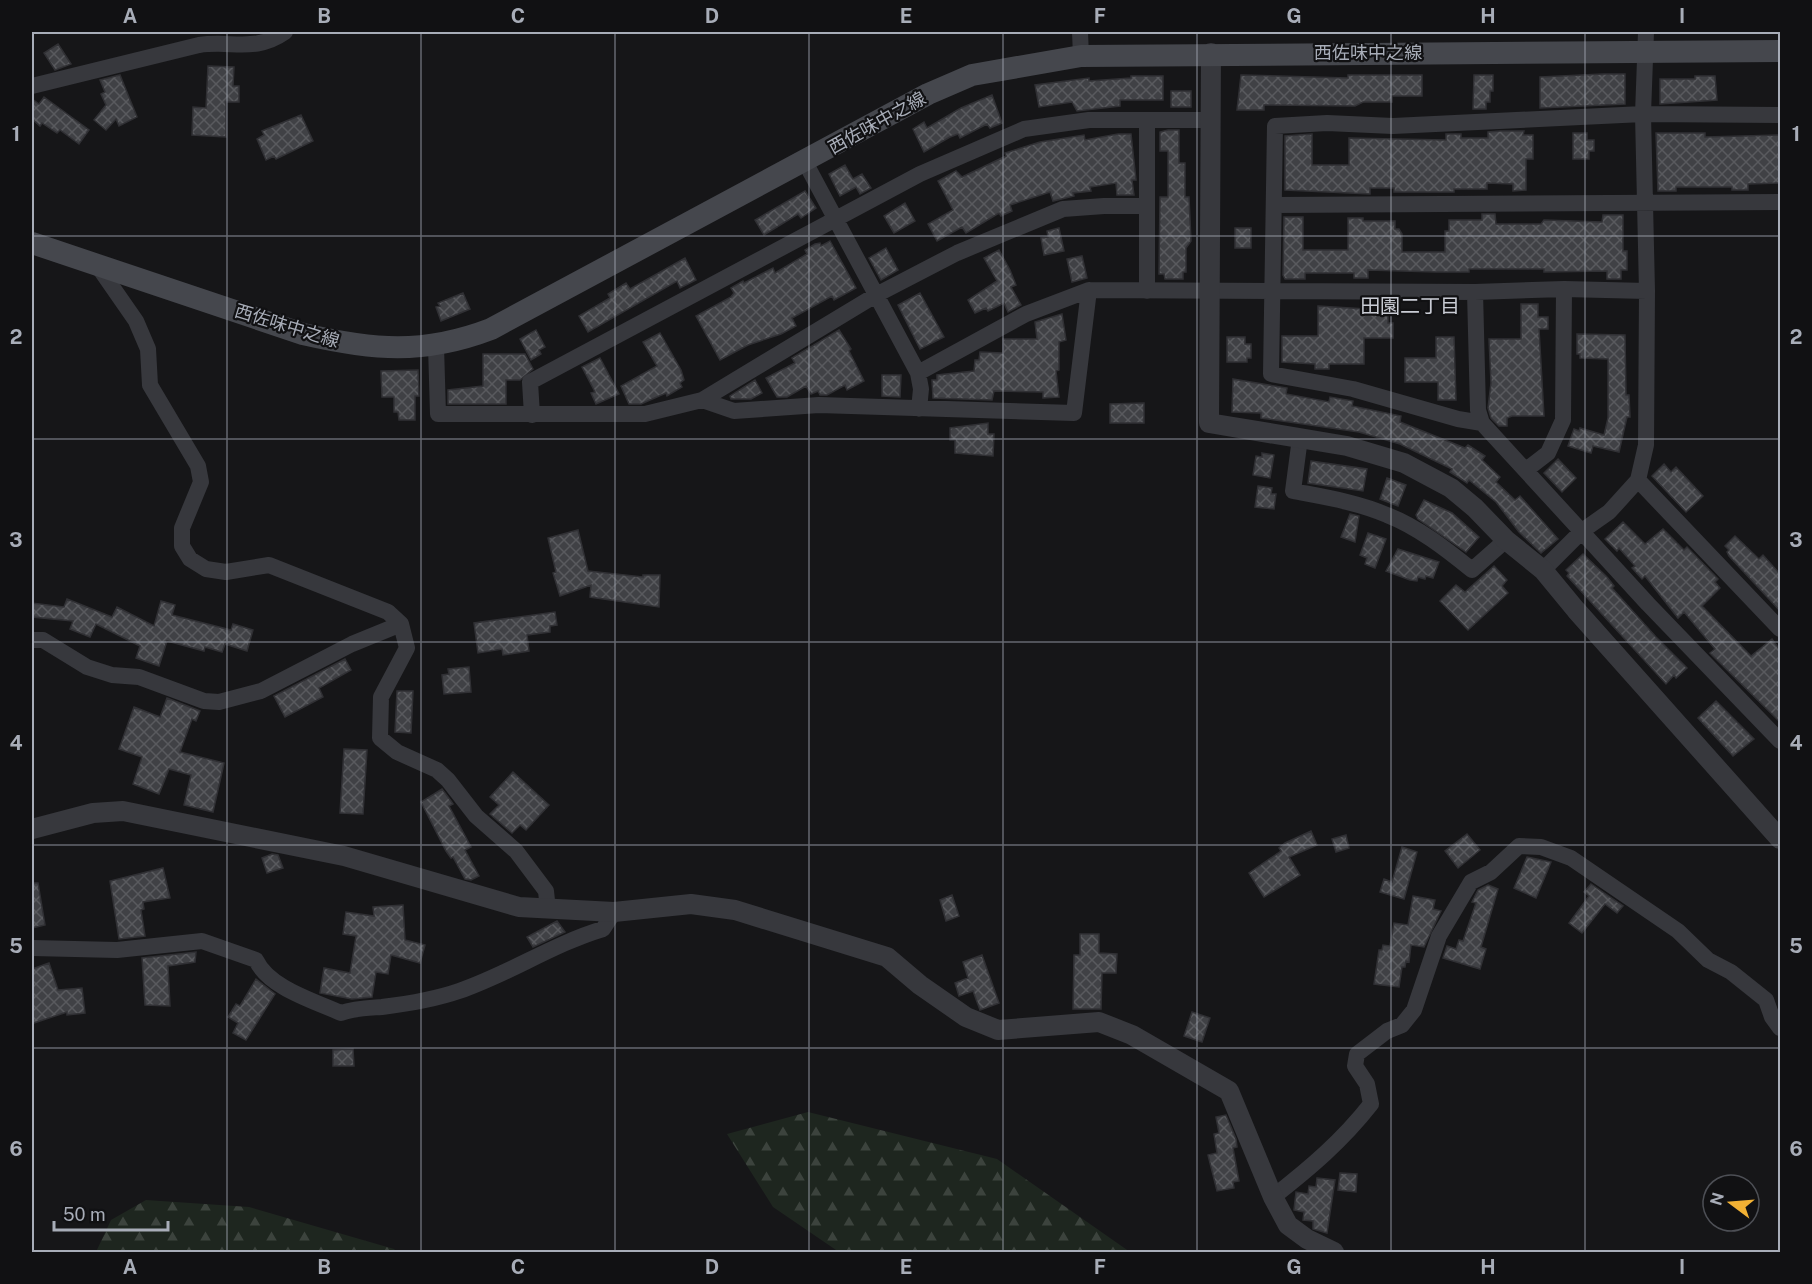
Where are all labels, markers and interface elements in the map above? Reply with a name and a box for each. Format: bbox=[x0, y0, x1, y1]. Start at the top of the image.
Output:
text: A bbox=[123, 4, 137, 28]
text: B bbox=[317, 4, 331, 28]
text: C bbox=[511, 4, 525, 28]
text: D bbox=[705, 4, 719, 28]
text: E bbox=[900, 4, 912, 28]
text: F bbox=[1094, 4, 1106, 28]
text: G bbox=[1286, 4, 1302, 28]
text: H bbox=[1480, 4, 1496, 28]
text: I bbox=[1679, 4, 1685, 28]
street label: 西佐味中之線 bbox=[1314, 42, 1422, 63]
street label: 西佐味中之線 bbox=[824, 87, 929, 158]
text: 1 bbox=[12, 122, 20, 146]
text: 1 bbox=[1792, 122, 1800, 146]
district label: 田園二丁目 bbox=[1360, 294, 1460, 318]
street label: 西佐味中之線 bbox=[232, 300, 342, 351]
text: 2 bbox=[10, 325, 22, 349]
text: 2 bbox=[1790, 325, 1802, 349]
text: 3 bbox=[9, 528, 23, 552]
text: 3 bbox=[1789, 528, 1803, 552]
text: 4 bbox=[9, 731, 23, 755]
text: 4 bbox=[1789, 731, 1803, 755]
text: 5 bbox=[9, 934, 23, 958]
text: 5 bbox=[1789, 934, 1803, 958]
text: 6 bbox=[9, 1137, 23, 1161]
text: 6 bbox=[1789, 1137, 1803, 1161]
north arrow bbox=[1701, 1173, 1761, 1233]
text: N bbox=[1706, 1190, 1728, 1208]
scale bar bbox=[54, 1194, 168, 1232]
text: 50 m bbox=[63, 1204, 106, 1225]
text: A bbox=[123, 1255, 137, 1279]
text: B bbox=[317, 1255, 331, 1279]
text: C bbox=[511, 1255, 525, 1279]
text: D bbox=[705, 1255, 719, 1279]
text: E bbox=[900, 1255, 912, 1279]
text: F bbox=[1094, 1255, 1106, 1279]
text: G bbox=[1286, 1255, 1302, 1279]
text: H bbox=[1480, 1255, 1496, 1279]
text: I bbox=[1679, 1255, 1685, 1279]

